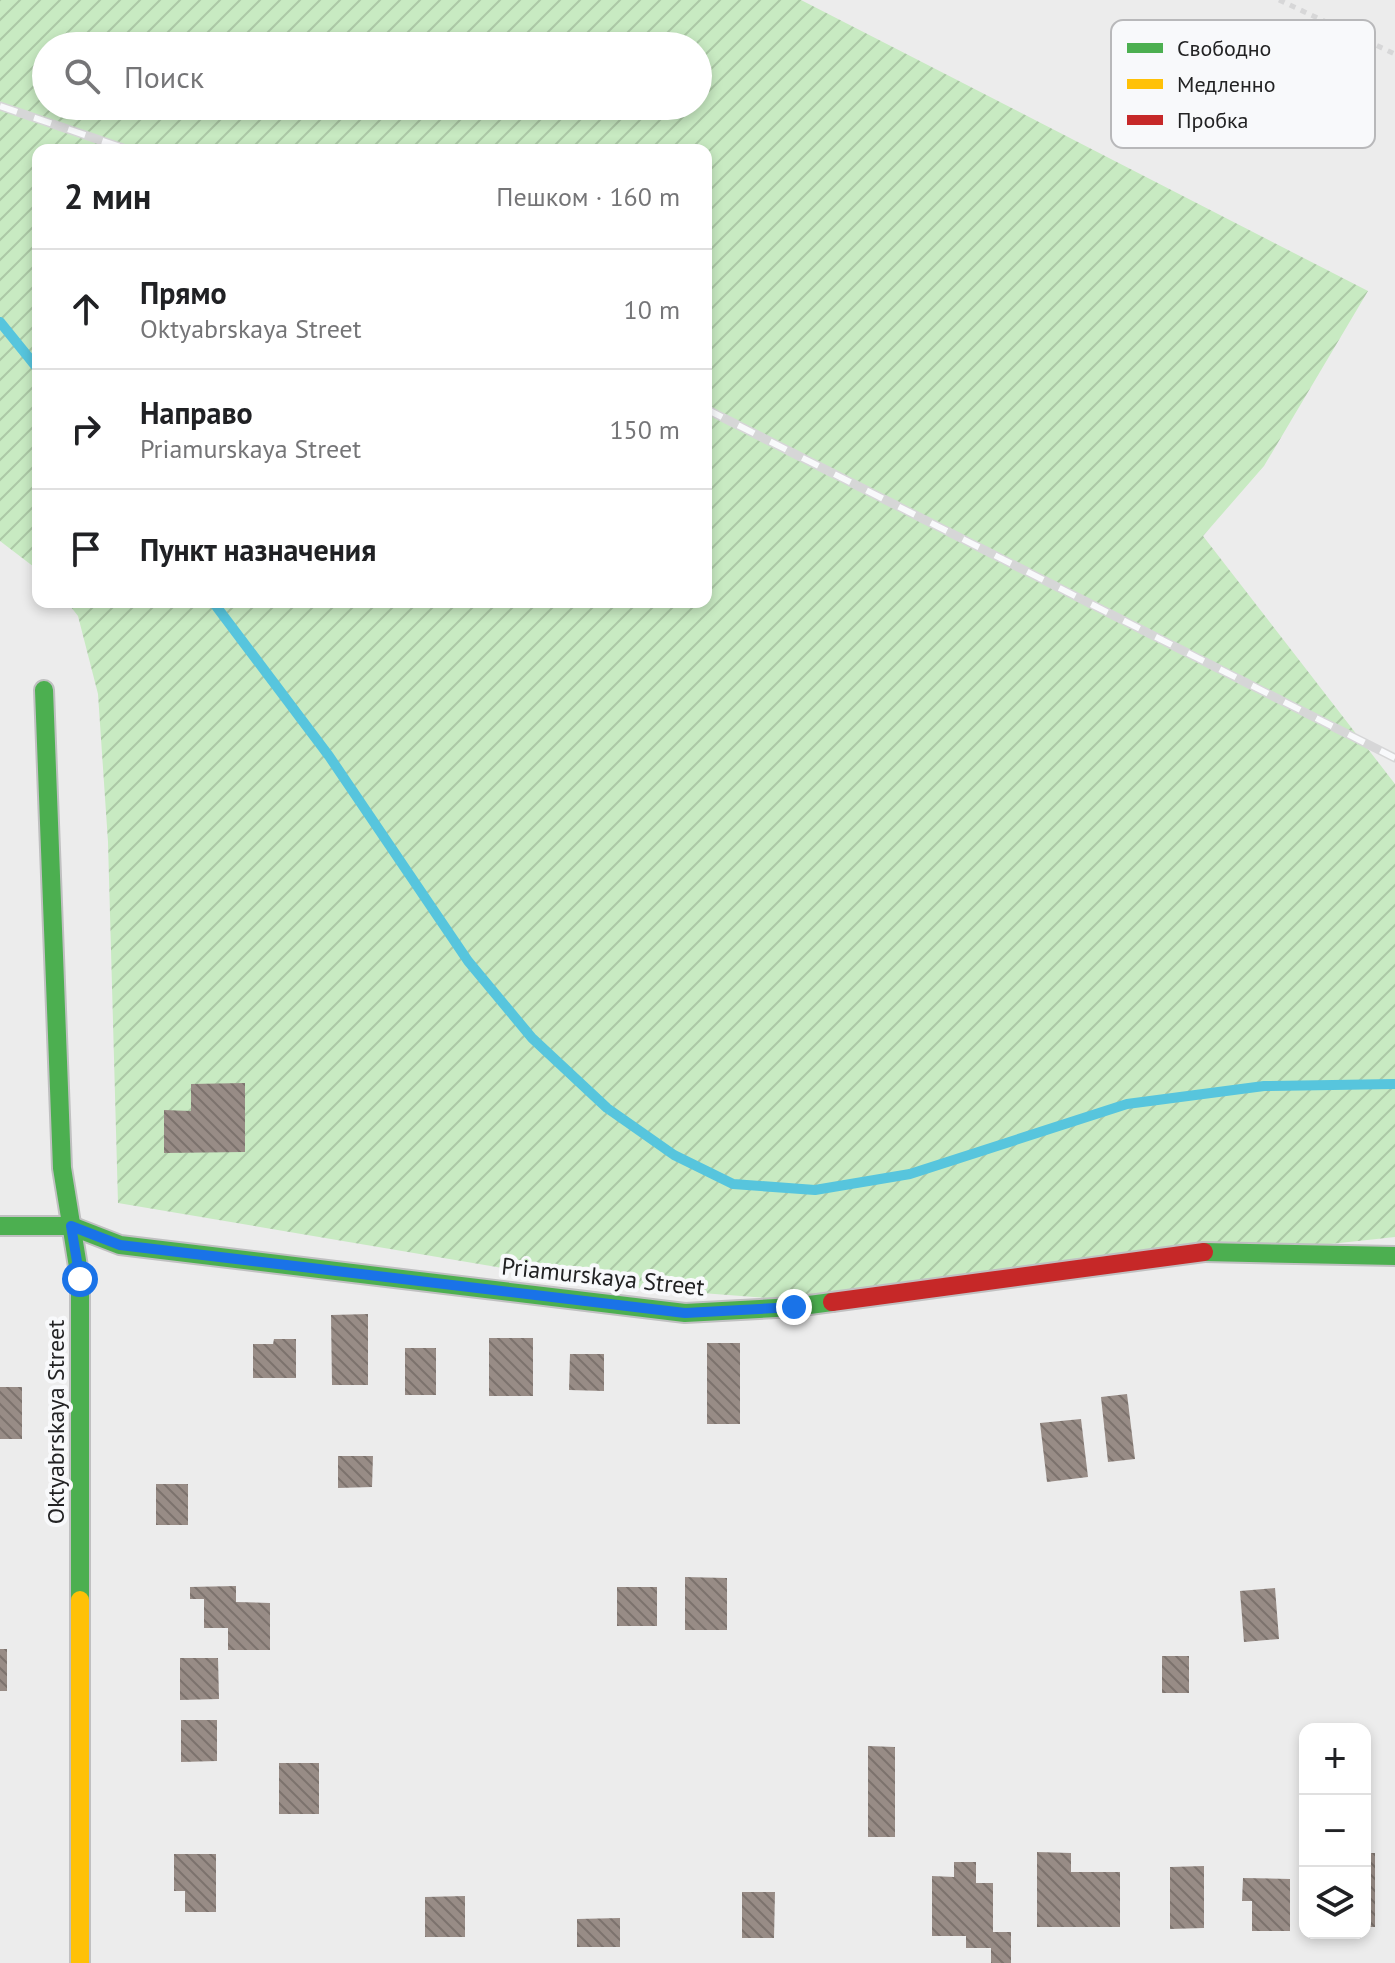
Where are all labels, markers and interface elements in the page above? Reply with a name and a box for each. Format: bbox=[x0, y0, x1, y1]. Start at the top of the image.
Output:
legend bbox=[1111, 20, 1375, 148]
search box bbox=[32, 32, 712, 120]
text: Свободно bbox=[1177, 34, 1271, 62]
icon: search bbox=[60, 54, 104, 98]
text: Поиск bbox=[124, 57, 204, 96]
text: Медленно bbox=[1177, 70, 1275, 98]
text: Пробка bbox=[1177, 106, 1248, 134]
text: 2 мин bbox=[64, 174, 151, 218]
text: Пешком · 160 m bbox=[496, 180, 680, 213]
text: Прямо bbox=[140, 273, 227, 312]
icon: ahead bbox=[64, 287, 108, 331]
text: 10 m bbox=[624, 293, 680, 326]
text: Oktyabrskaya Street bbox=[140, 312, 362, 345]
text: Направо bbox=[140, 393, 253, 432]
icon: right bbox=[64, 407, 108, 451]
text: 150 m bbox=[609, 413, 680, 446]
text: Priamurskaya Street bbox=[140, 432, 361, 465]
icon: arrive bbox=[64, 527, 108, 571]
text: Пункт назначения bbox=[140, 530, 376, 569]
street label: Priamurskaya Street bbox=[500, 1250, 706, 1303]
route start bbox=[62, 1261, 98, 1297]
route end bbox=[776, 1289, 812, 1325]
street label: Oktyabrskaya Street bbox=[40, 1320, 71, 1524]
map controls bbox=[1299, 1723, 1371, 1939]
button: + bbox=[1299, 1723, 1371, 1795]
button: − bbox=[1299, 1795, 1371, 1867]
button: layers bbox=[1299, 1867, 1371, 1939]

